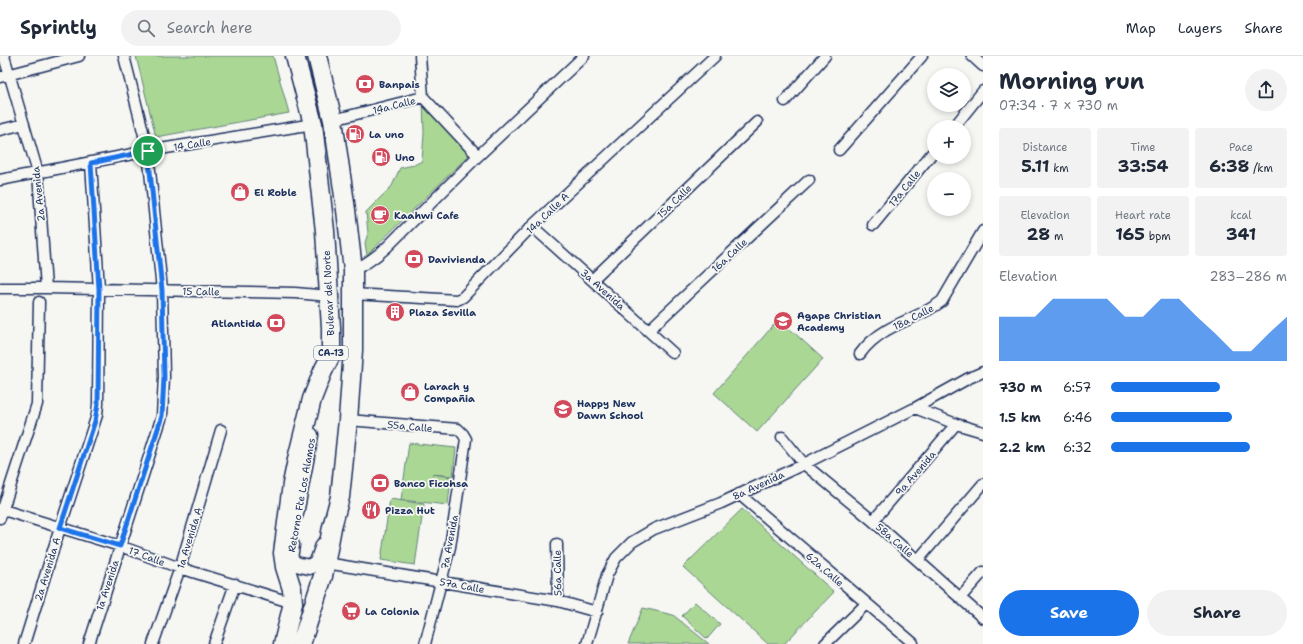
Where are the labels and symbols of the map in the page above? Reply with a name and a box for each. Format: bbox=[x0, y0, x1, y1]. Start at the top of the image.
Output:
bank icon: Banpais bbox=[354, 73, 376, 95]
place label: Banpais bbox=[379, 78, 420, 91]
street label: 14a Calle bbox=[371, 94, 417, 117]
fuel station icon: La uno bbox=[344, 123, 366, 145]
place label: La uno bbox=[369, 128, 404, 141]
pin bbox=[131, 134, 165, 168]
street label: 14 Calle bbox=[172, 135, 212, 154]
fuel station icon: Uno bbox=[370, 146, 392, 168]
place label: Uno bbox=[395, 151, 415, 164]
street label: 2a Avenida bbox=[29, 165, 48, 222]
street label: 17a Calle bbox=[886, 167, 923, 209]
shop icon: El Roble bbox=[229, 181, 251, 203]
street label: 15a Calle bbox=[654, 181, 695, 221]
place label: El Roble bbox=[254, 186, 297, 199]
street label: 14a Calle A bbox=[523, 190, 572, 237]
cafe icon: Kaahwi Cafe bbox=[369, 204, 391, 226]
place label: Kaahwi Cafe bbox=[394, 209, 459, 222]
street label: 16a Calle bbox=[709, 235, 750, 275]
bank icon: Davivienda bbox=[403, 248, 425, 270]
street label: Bulevar del Norte bbox=[320, 250, 337, 336]
place label: Davivienda bbox=[428, 253, 486, 266]
street label: 3a Avenida bbox=[578, 266, 628, 313]
street label: 15 Calle bbox=[182, 285, 220, 298]
building icon: Plaza Sevilla bbox=[384, 301, 406, 323]
street label: 18a Calle bbox=[891, 301, 936, 333]
place label: Plaza Sevilla bbox=[409, 306, 476, 319]
place label: Agape Christian Academy bbox=[797, 309, 881, 334]
school or university icon: Agape Christian Academy bbox=[772, 310, 794, 332]
bank icon: Atlantida bbox=[265, 312, 287, 334]
place label: Atlantida bbox=[211, 317, 262, 330]
road number: CA-13 bbox=[314, 346, 348, 360]
place label: Larach y Compañia bbox=[424, 380, 475, 405]
shop icon: Larach y Compañia bbox=[399, 381, 421, 403]
place label: Happy New Dawn School bbox=[577, 397, 644, 422]
school or university icon: Happy New Dawn School bbox=[552, 398, 574, 420]
street label: 55a Calle bbox=[387, 418, 433, 435]
street label: Retorno Fte Los Alamos bbox=[285, 437, 318, 553]
street label: 9a Avenida bbox=[892, 448, 939, 499]
street label: 8a Avenida bbox=[730, 468, 787, 503]
bank icon: Banco Ficohsa bbox=[369, 472, 391, 494]
place label: Banco Ficohsa bbox=[394, 477, 468, 490]
restaurant icon: Pizza Hut bbox=[360, 499, 382, 521]
place label: Pizza Hut bbox=[385, 504, 435, 517]
street label: 1a Avenida A bbox=[174, 506, 205, 570]
street label: 7a Avenida bbox=[438, 513, 461, 570]
street label: 58a Calle bbox=[873, 520, 917, 561]
street label: 2a Avenida A bbox=[32, 536, 63, 603]
street label: 17 Calle bbox=[127, 544, 167, 569]
street label: 56a Calle bbox=[551, 549, 564, 596]
street label: 62a Calle bbox=[803, 549, 847, 590]
street label: 1a Avenida bbox=[93, 557, 122, 612]
street label: 57a Calle bbox=[438, 575, 486, 596]
supermarket icon: La Colonia bbox=[340, 600, 362, 622]
place label: La Colonia bbox=[365, 605, 419, 618]

